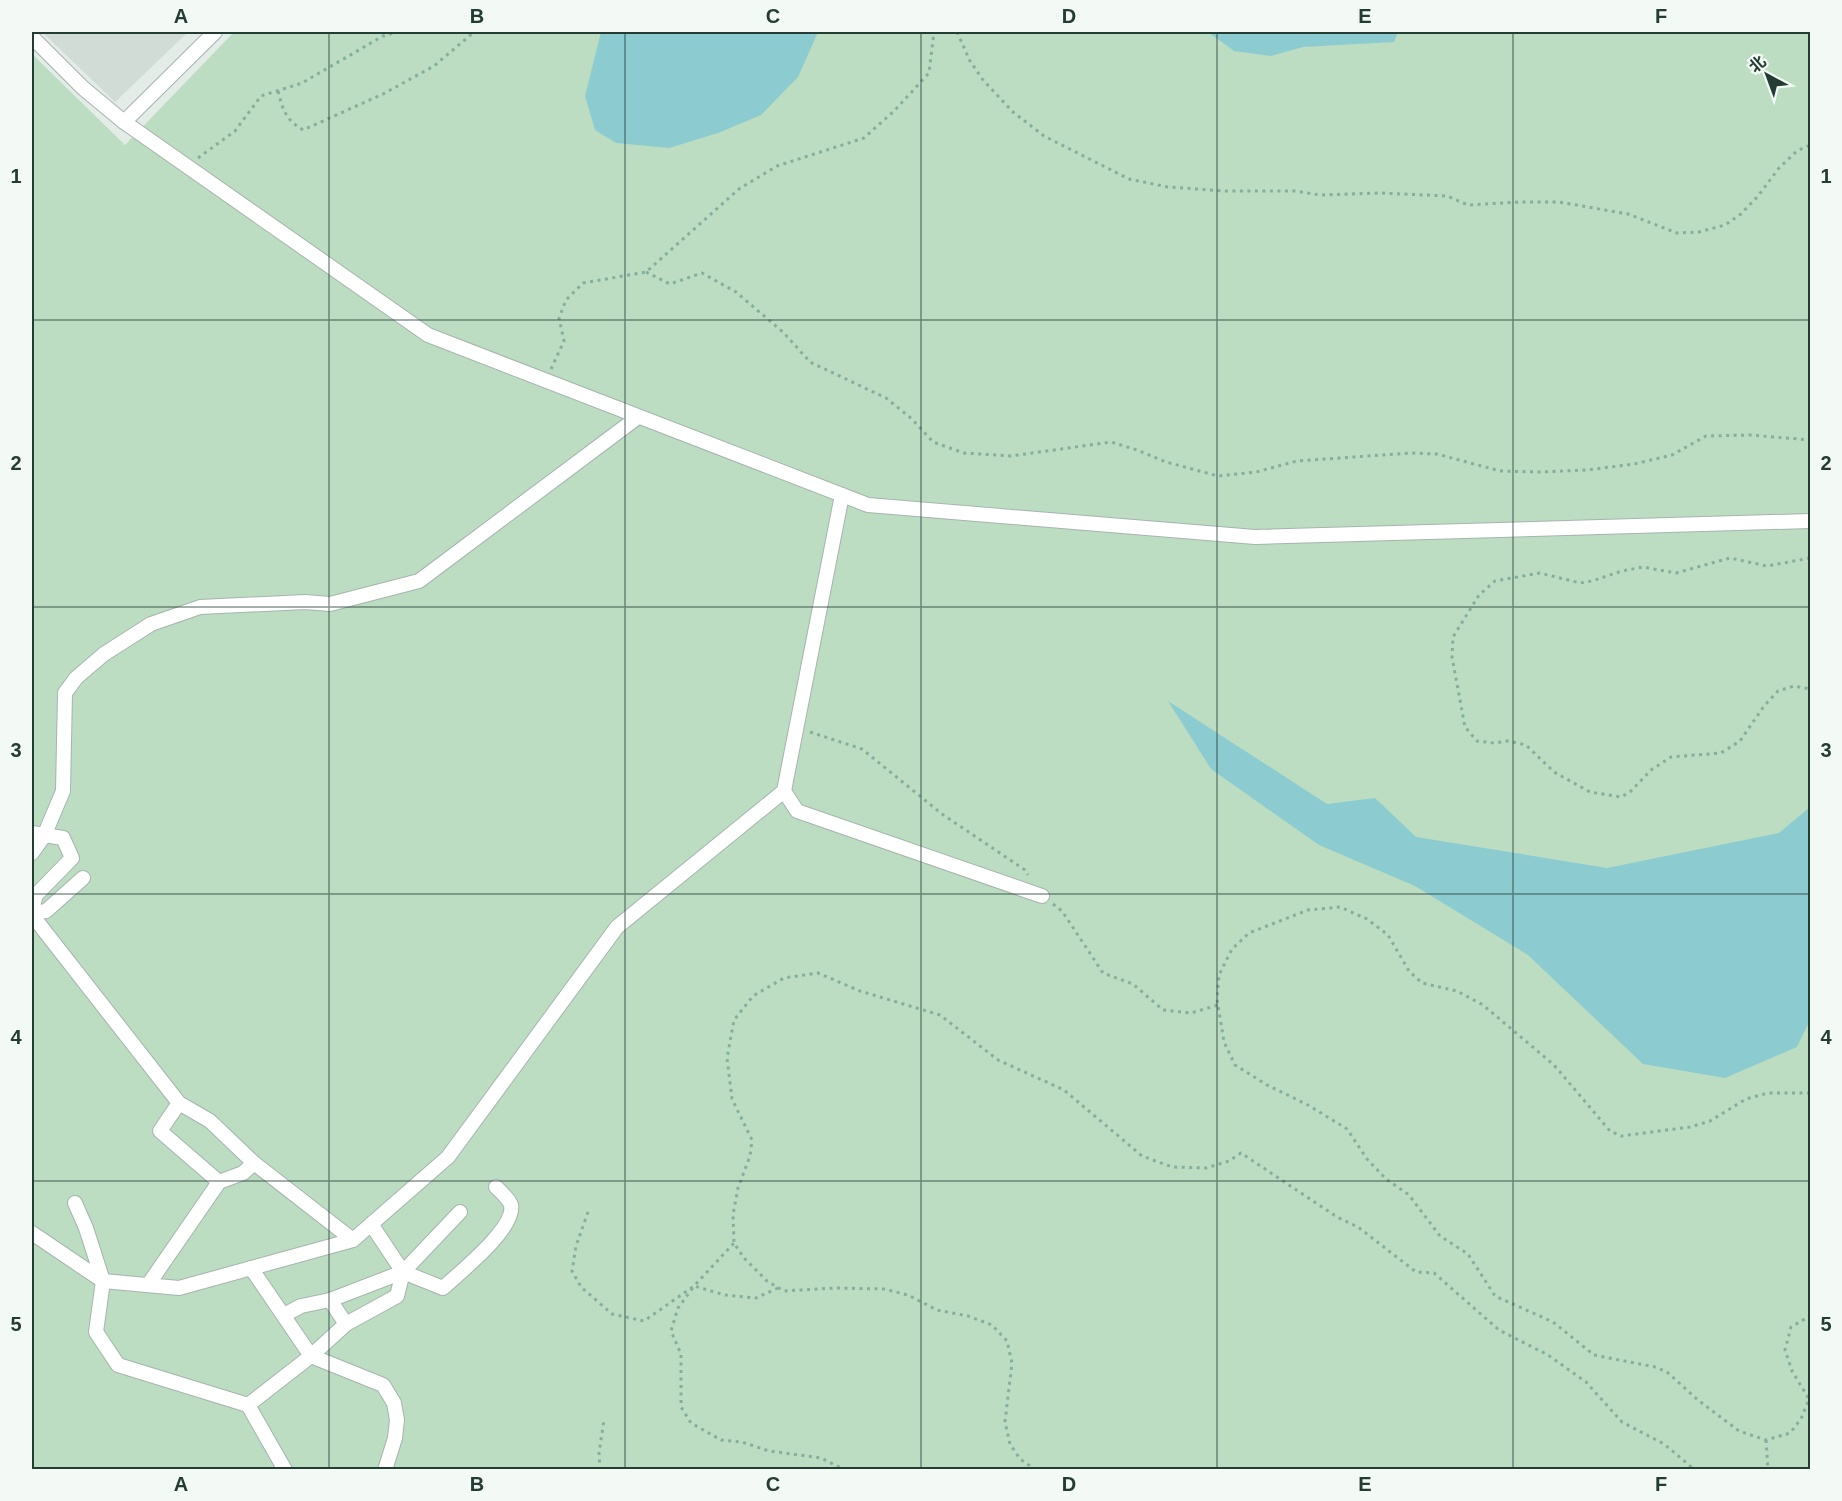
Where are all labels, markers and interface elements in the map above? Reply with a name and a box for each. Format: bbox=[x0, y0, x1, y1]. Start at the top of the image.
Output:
text: A bbox=[174, 5, 188, 27]
text: B bbox=[470, 5, 484, 27]
text: C bbox=[766, 5, 780, 27]
text: D bbox=[1062, 5, 1076, 27]
text: E bbox=[1358, 5, 1372, 27]
text: F bbox=[1655, 5, 1667, 27]
north arrow bbox=[1737, 45, 1797, 105]
text: 北 bbox=[1746, 52, 1769, 76]
text: 1 bbox=[10, 165, 22, 187]
text: 1 bbox=[1820, 165, 1832, 187]
text: 2 bbox=[10, 452, 22, 474]
text: 2 bbox=[1820, 452, 1832, 474]
text: 3 bbox=[10, 739, 22, 761]
text: 3 bbox=[1820, 739, 1832, 761]
text: 4 bbox=[10, 1026, 22, 1048]
text: 4 bbox=[1820, 1026, 1832, 1048]
text: 5 bbox=[10, 1313, 22, 1335]
text: 5 bbox=[1820, 1313, 1832, 1335]
text: A bbox=[174, 1473, 188, 1495]
text: B bbox=[470, 1473, 484, 1495]
text: C bbox=[766, 1473, 780, 1495]
text: D bbox=[1062, 1473, 1076, 1495]
text: E bbox=[1358, 1473, 1372, 1495]
text: F bbox=[1655, 1473, 1667, 1495]

